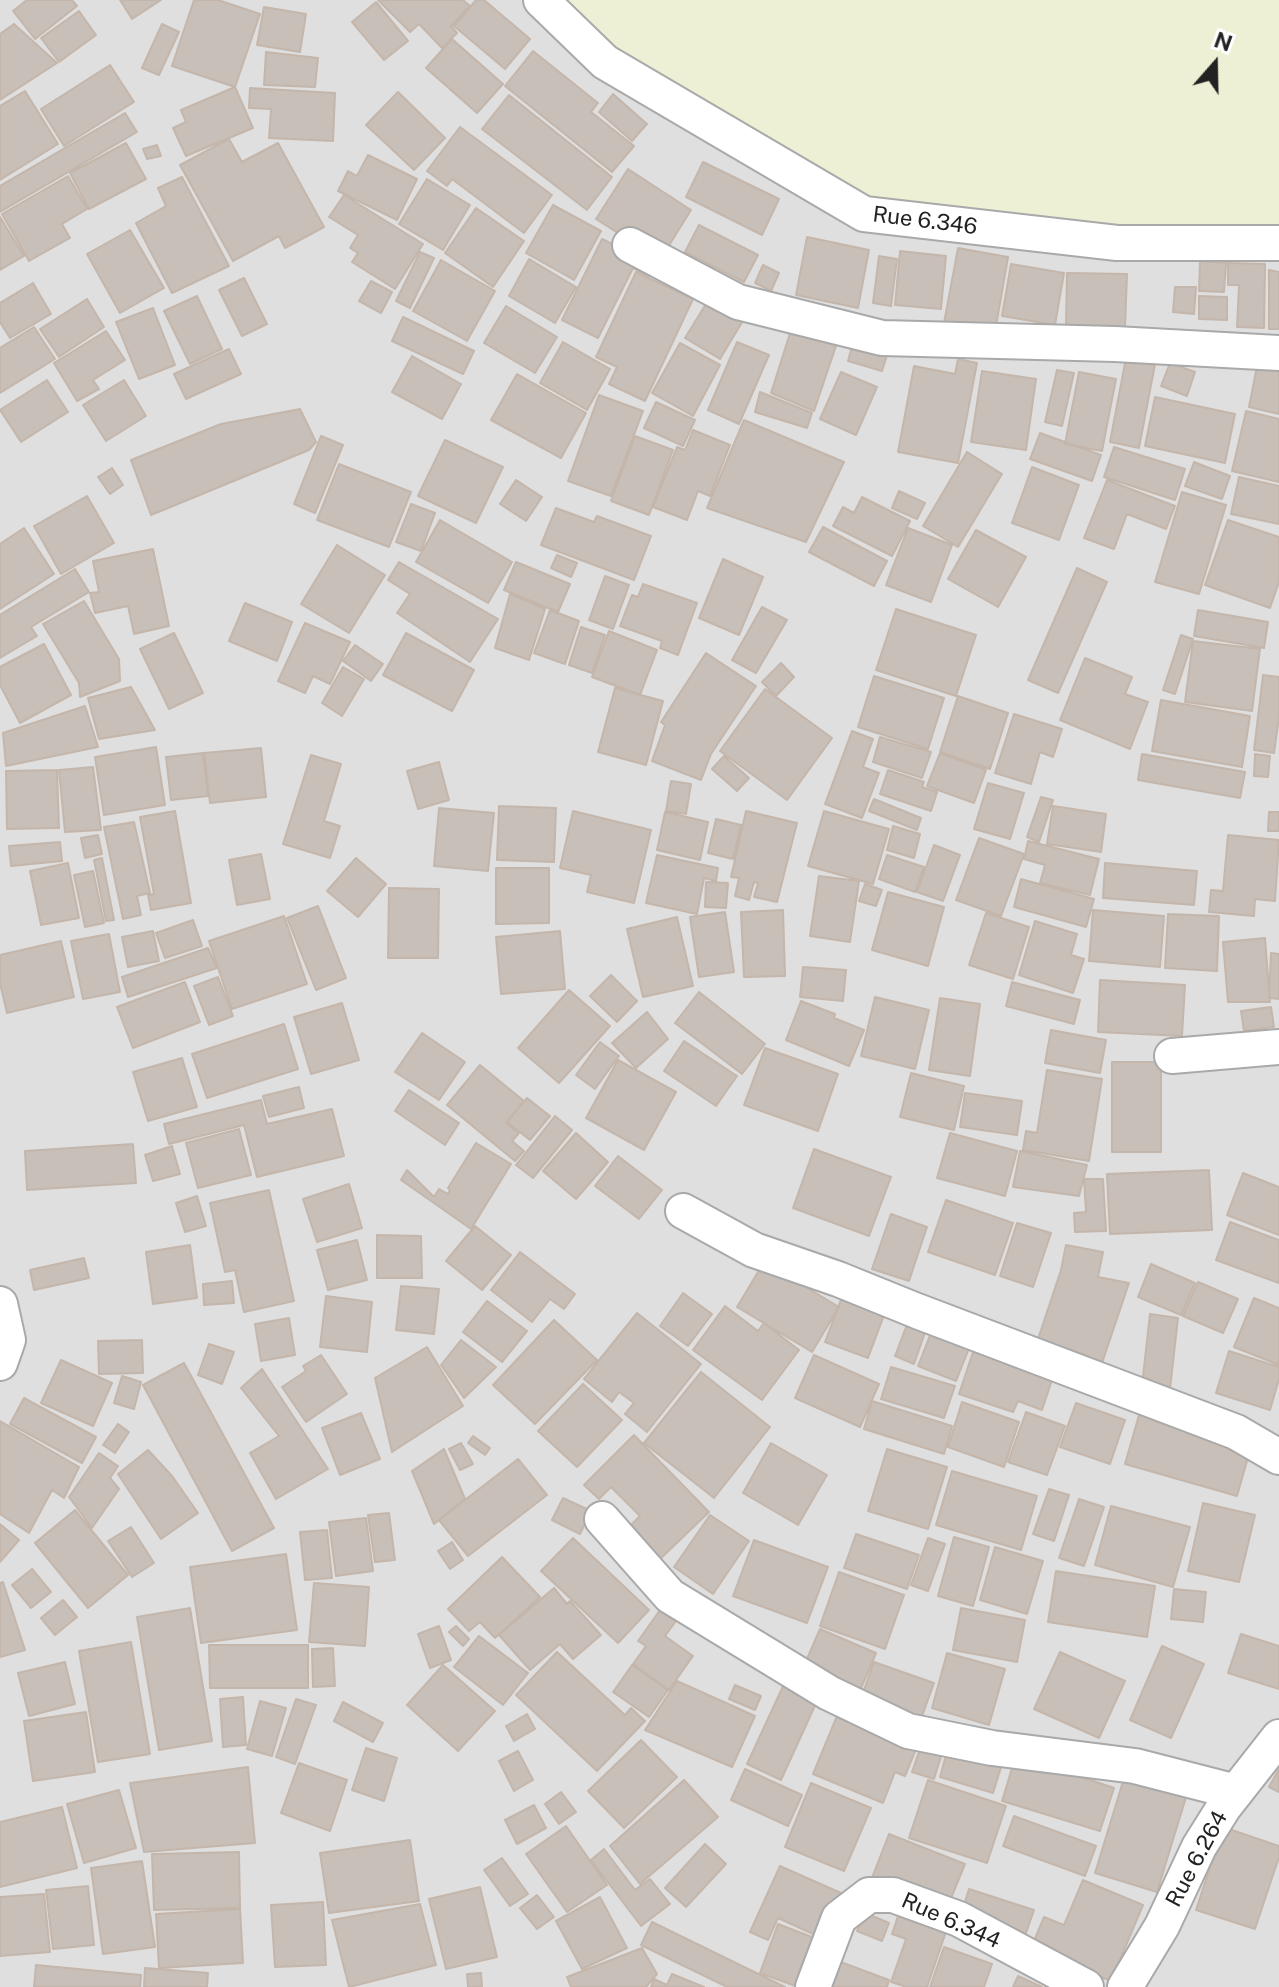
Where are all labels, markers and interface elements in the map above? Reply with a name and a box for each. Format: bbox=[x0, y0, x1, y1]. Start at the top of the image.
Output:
north arrow bbox=[1175, 24, 1255, 104]
text: N bbox=[1211, 26, 1236, 57]
street label: Rue 6.346 bbox=[871, 201, 979, 241]
street label: Rue 6.264 bbox=[1161, 1806, 1233, 1912]
street label: Rue 6.344 bbox=[897, 1888, 1005, 1954]

